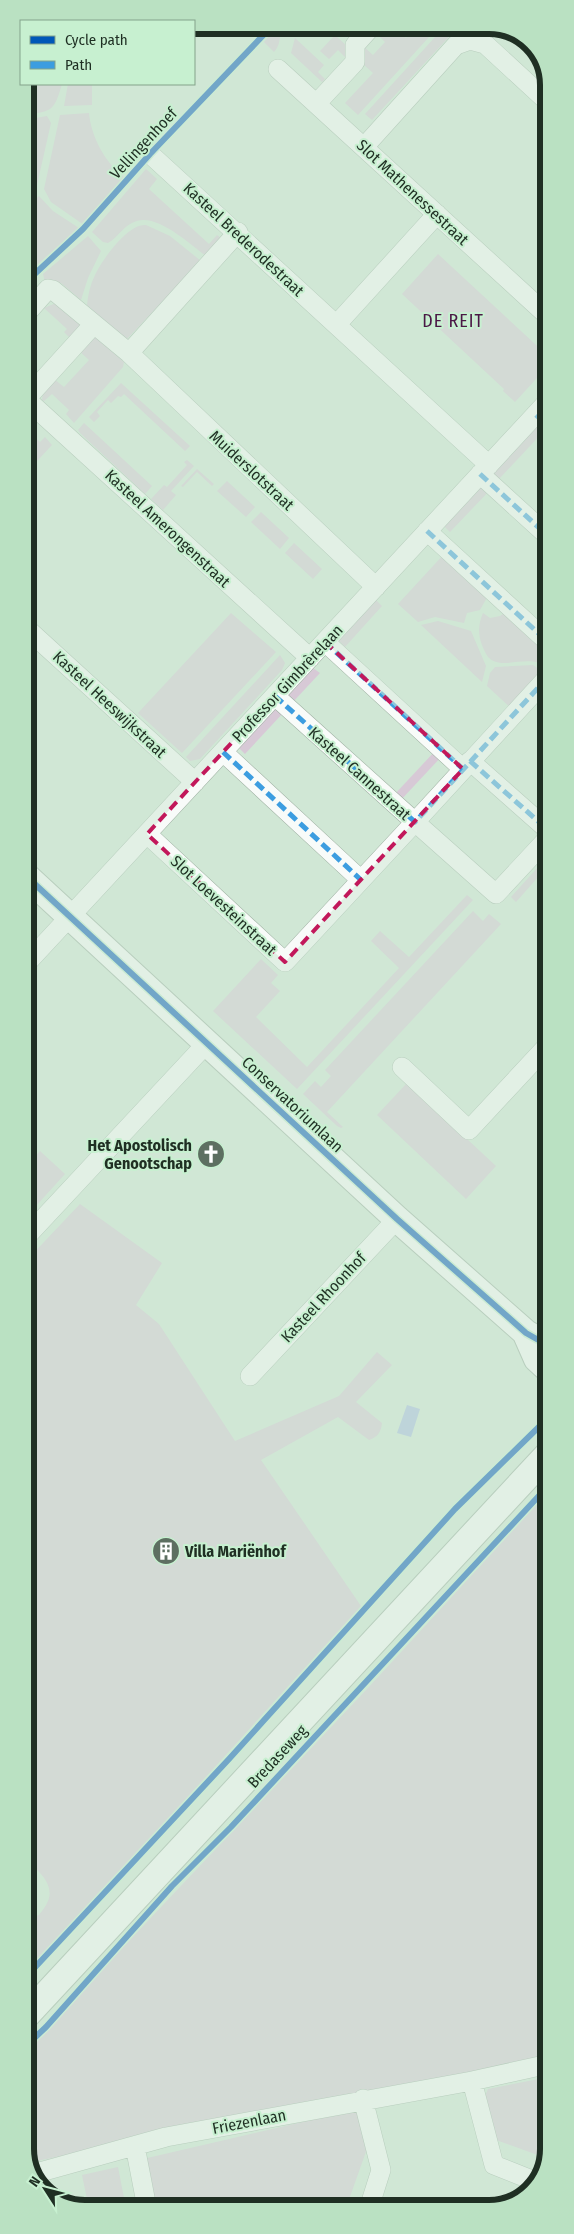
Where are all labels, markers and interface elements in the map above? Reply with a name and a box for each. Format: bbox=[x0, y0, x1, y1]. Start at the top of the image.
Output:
legend bbox=[20, 20, 195, 85]
text: Cycle path bbox=[65, 31, 128, 49]
text: Path bbox=[65, 56, 92, 74]
street label: Vellingenhoef bbox=[106, 103, 182, 183]
street label: Slot Mathenessestraat bbox=[353, 136, 473, 250]
street label: Kasteel Brederodestraat bbox=[179, 179, 308, 301]
district label: DE REIT bbox=[422, 310, 484, 332]
street label: Muiderslotstraat bbox=[206, 427, 298, 515]
street label: Kasteel Amerongenstraat bbox=[101, 466, 235, 592]
street label: Professor Gimbrèrelaan bbox=[228, 621, 347, 746]
street label: Kasteel Heeswijkstraat bbox=[49, 647, 171, 762]
street label: Kasteel Cannestraat bbox=[305, 723, 415, 825]
street label: Slot Loevesteinstraat bbox=[167, 851, 281, 960]
street label: Conservatoriumlaan bbox=[238, 1053, 347, 1156]
place label: Het Apostolisch Genootschap bbox=[88, 1136, 192, 1173]
church icon: Het Apostolisch Genootschap bbox=[196, 1139, 226, 1169]
street label: Kasteel Rhoonhof bbox=[277, 1248, 371, 1346]
building icon: Villa Mariënhof bbox=[151, 1536, 181, 1566]
place label: Villa Mariënhof bbox=[184, 1542, 287, 1561]
street label: Bredaseweg bbox=[244, 1721, 311, 1792]
street label: Friezenlaan bbox=[211, 2105, 288, 2138]
north arrow bbox=[20, 2164, 70, 2214]
text: N bbox=[26, 2173, 44, 2190]

